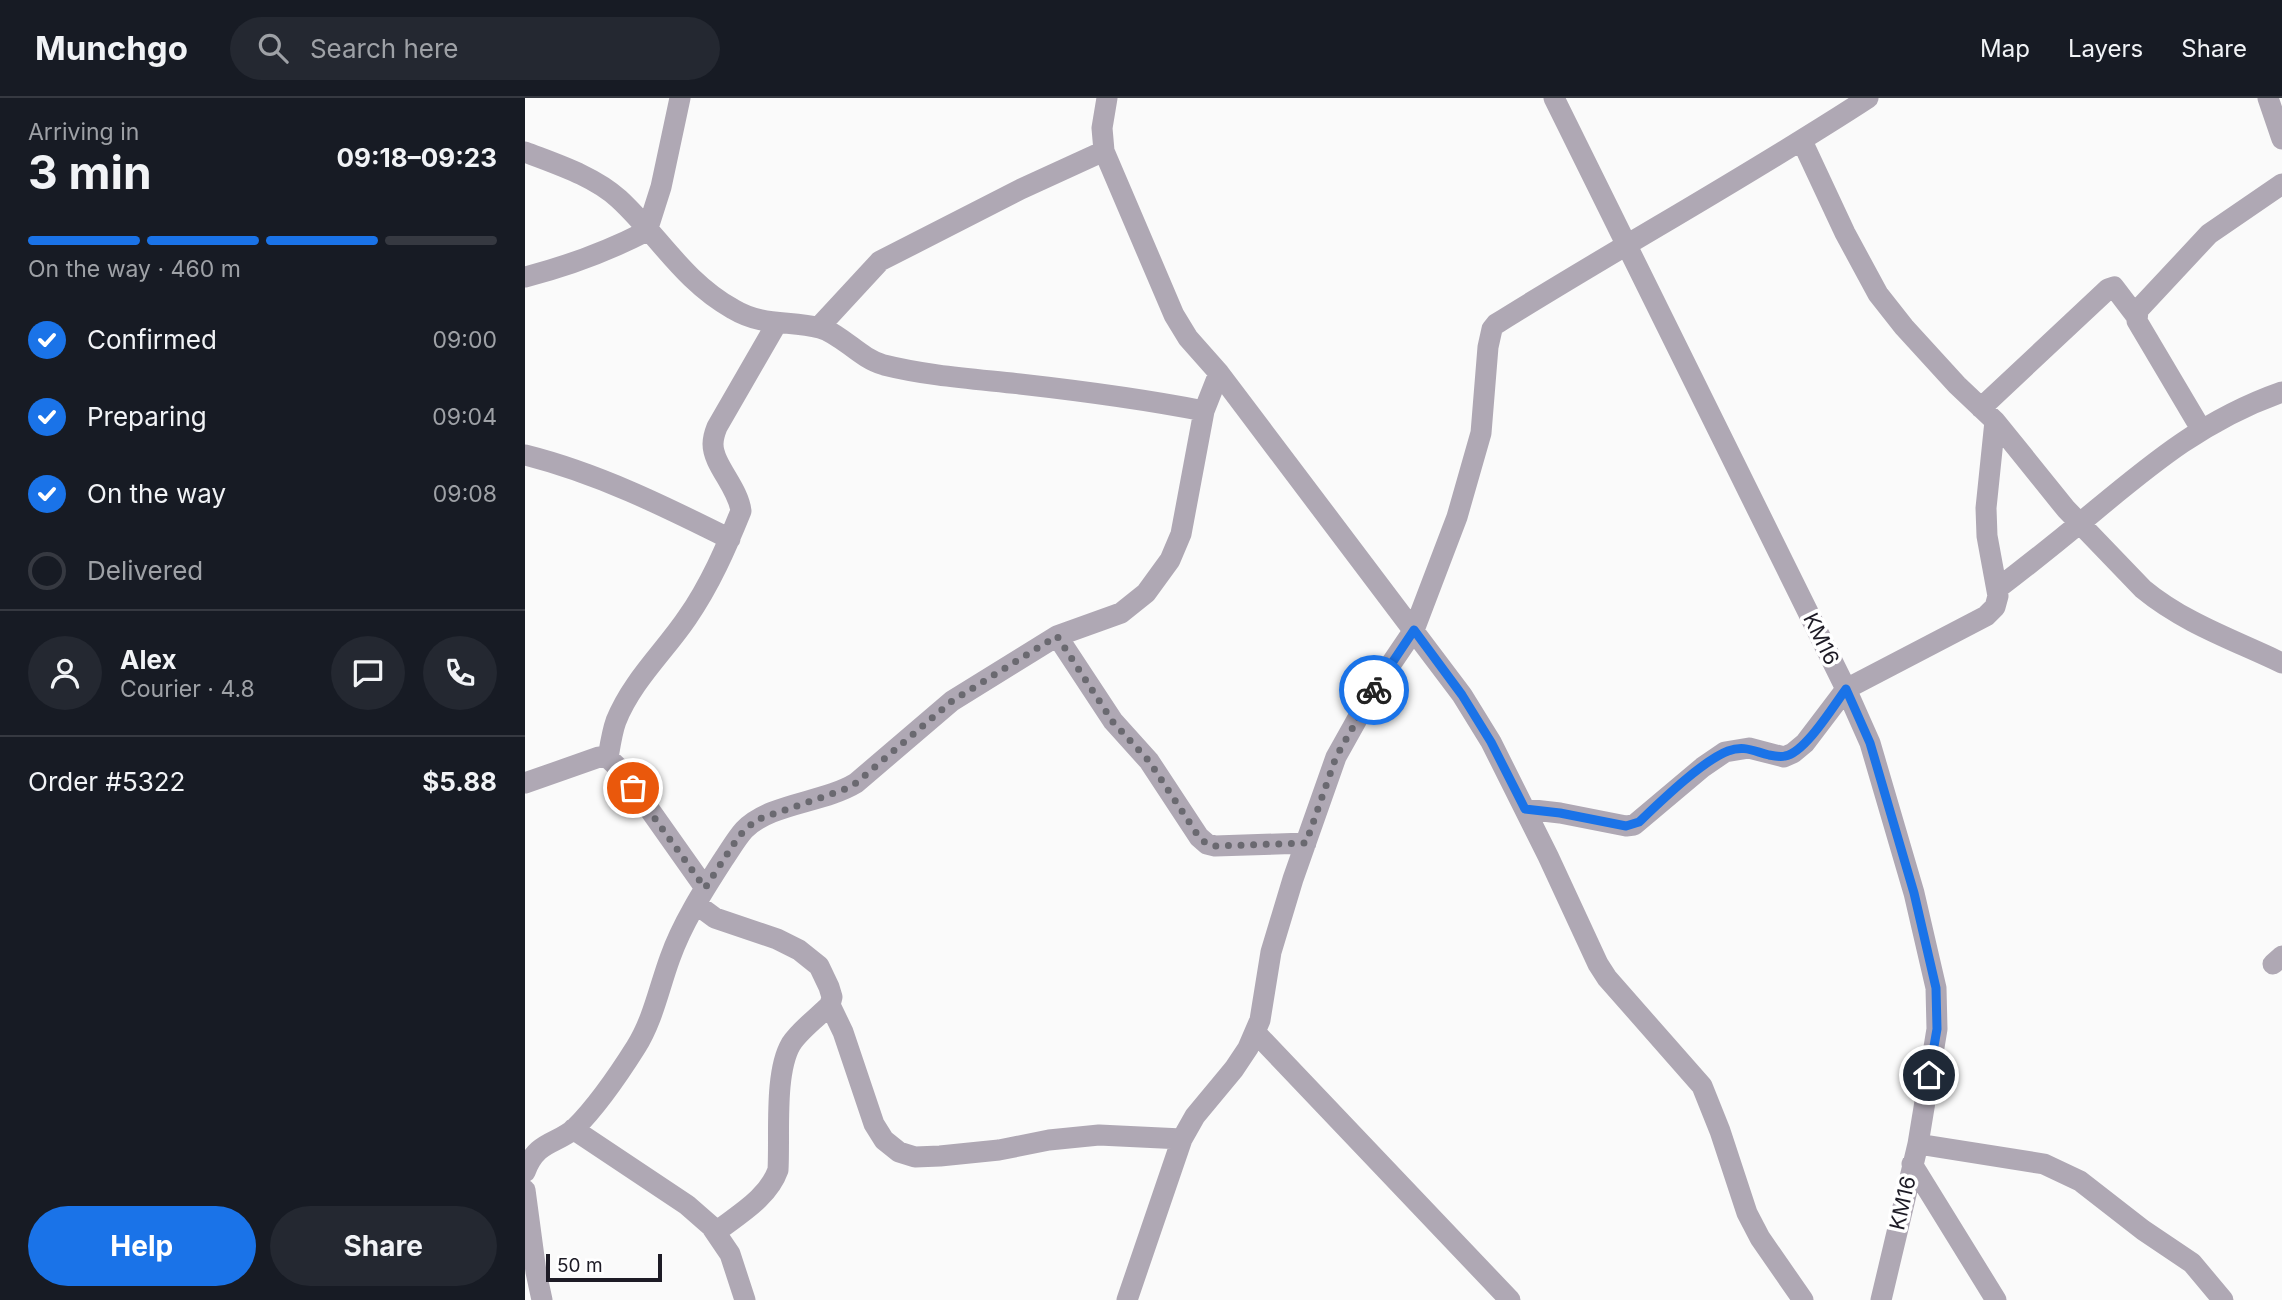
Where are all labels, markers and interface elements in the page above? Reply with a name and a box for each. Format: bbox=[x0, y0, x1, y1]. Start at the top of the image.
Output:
search box bbox=[230, 17, 720, 80]
text: Munchgo bbox=[35, 28, 188, 68]
icon: search bbox=[254, 29, 292, 67]
text: Search here bbox=[310, 33, 459, 64]
text: Map bbox=[1980, 34, 2030, 63]
text: Layers bbox=[2068, 34, 2143, 63]
text: Share bbox=[2181, 34, 2247, 63]
text: Arriving in bbox=[28, 118, 139, 146]
text: 09:18–09:23 bbox=[337, 142, 497, 173]
text: 3 min bbox=[28, 144, 152, 200]
text: On the way · 460 m bbox=[28, 255, 241, 283]
icon: check bbox=[28, 321, 66, 359]
text: Confirmed bbox=[87, 324, 217, 355]
text: 09:00 bbox=[433, 326, 497, 354]
icon: check bbox=[28, 398, 66, 436]
text: Preparing bbox=[87, 401, 207, 432]
text: 09:04 bbox=[432, 403, 497, 431]
icon: check bbox=[28, 475, 66, 513]
text: On the way bbox=[87, 478, 226, 509]
text: 09:08 bbox=[433, 480, 497, 508]
text: Delivered bbox=[87, 555, 203, 586]
street label: KM16 bbox=[1798, 609, 1845, 669]
button: person bbox=[28, 636, 102, 710]
button: chat bbox=[331, 636, 405, 710]
button: phone bbox=[423, 636, 497, 710]
text: Alex bbox=[120, 644, 177, 675]
courier bbox=[1339, 655, 1409, 725]
icon: bike bbox=[1355, 671, 1393, 709]
text: Courier · 4.8 bbox=[120, 675, 255, 703]
pin bbox=[603, 758, 663, 818]
text: Order #5322 bbox=[28, 766, 185, 797]
text: $5.88 bbox=[422, 766, 497, 797]
icon: bag bbox=[614, 769, 652, 807]
pin bbox=[1899, 1045, 1959, 1105]
icon: home bbox=[1910, 1056, 1948, 1094]
street label: KM16 bbox=[1884, 1173, 1921, 1232]
button: Help bbox=[28, 1206, 256, 1286]
button: Share bbox=[270, 1206, 497, 1286]
scale bar bbox=[546, 1251, 661, 1283]
text: 50 m bbox=[557, 1254, 603, 1277]

